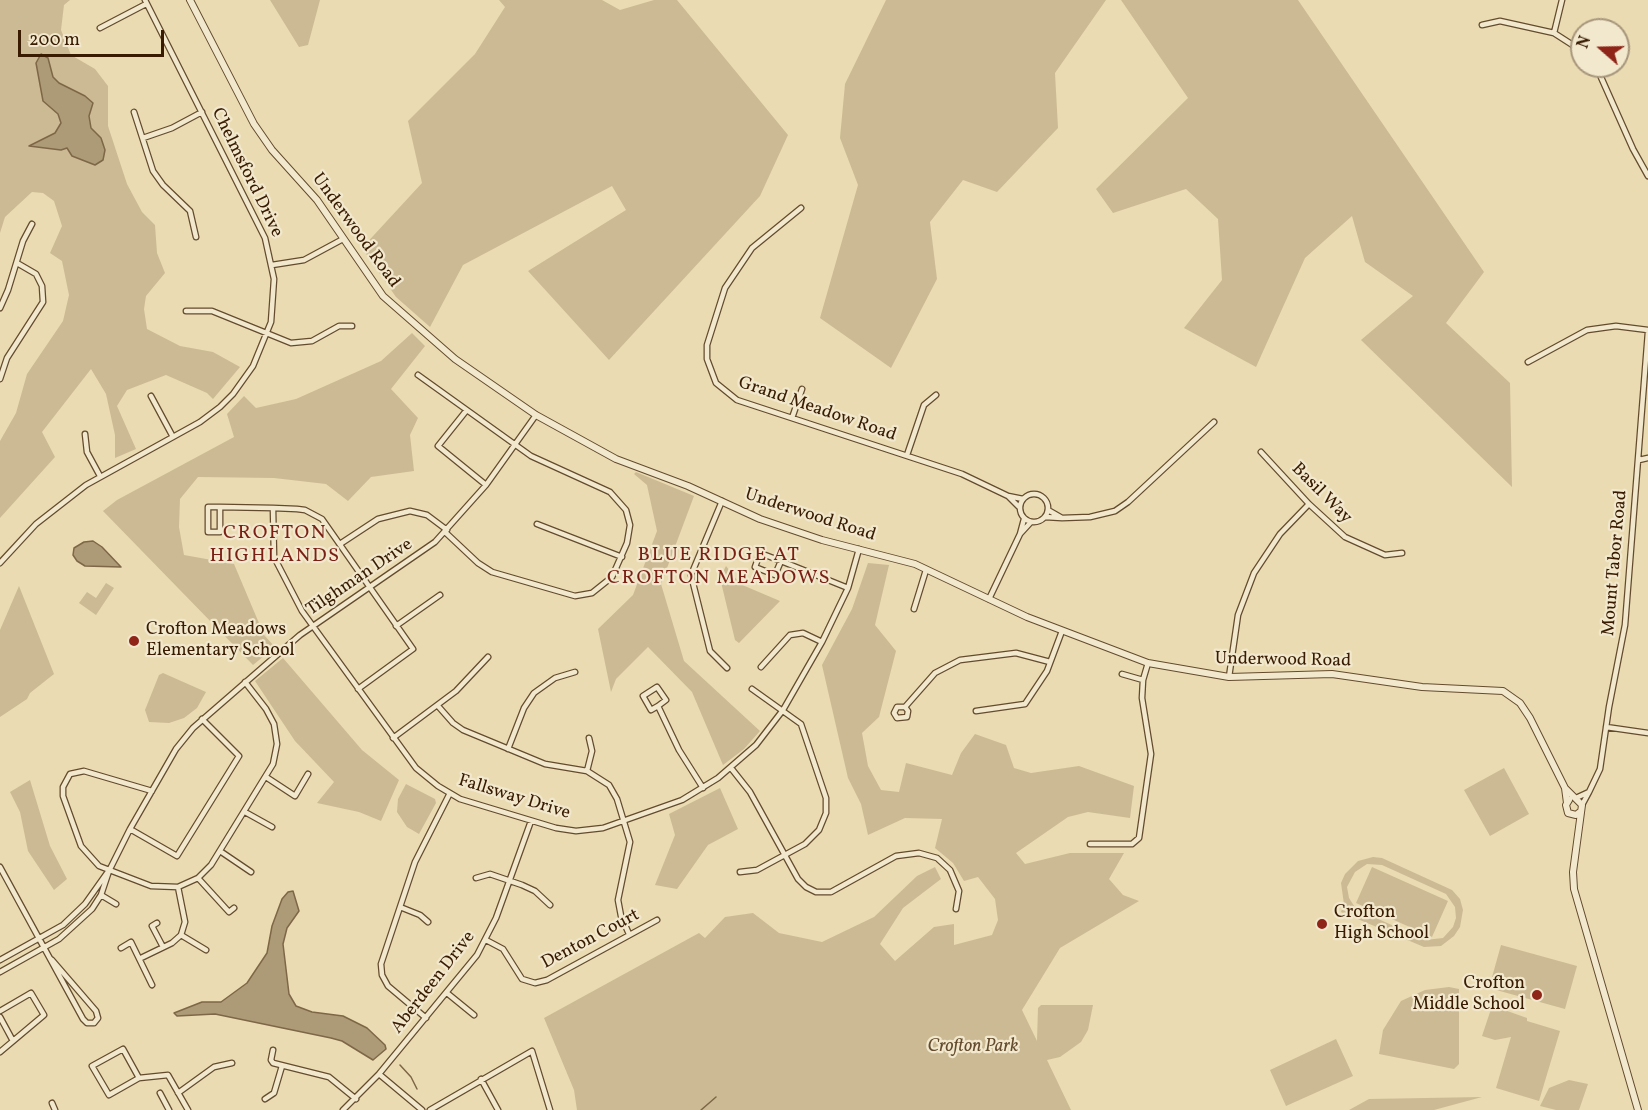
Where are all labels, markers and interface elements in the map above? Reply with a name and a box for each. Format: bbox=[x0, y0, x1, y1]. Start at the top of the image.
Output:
scale bar bbox=[21, 18, 166, 56]
north arrow bbox=[1570, 18, 1630, 78]
text: 200 m bbox=[29, 28, 80, 53]
text: N bbox=[1573, 33, 1597, 52]
street label: Chelmsford Drive bbox=[205, 105, 287, 241]
street label: Underwood Road bbox=[306, 169, 404, 293]
street label: Grand Meadow Road bbox=[735, 373, 899, 447]
street label: Basil Way bbox=[1286, 459, 1356, 529]
street label: Underwood Road bbox=[742, 485, 878, 547]
street label: Mount Tabor Road bbox=[1599, 489, 1633, 637]
district label: CROFTON HIGHLANDS bbox=[209, 522, 341, 569]
street label: Tilghman Drive bbox=[303, 535, 417, 621]
district label: BLUE RIDGE AT CROFTON MEADOWS bbox=[607, 544, 831, 591]
place label: Crofton Meadows Elementary School bbox=[146, 620, 295, 662]
marker: Crofton Meadows Elementary School bbox=[127, 634, 141, 648]
street label: Underwood Road bbox=[1215, 649, 1351, 673]
street label: Fallsway Drive bbox=[455, 771, 573, 825]
place label: Crofton High School bbox=[1334, 903, 1429, 946]
street label: Denton Court bbox=[538, 905, 644, 975]
marker: Crofton High School bbox=[1315, 917, 1329, 931]
street label: Aberdeen Drive bbox=[387, 927, 481, 1039]
place label: Crofton Middle School bbox=[1412, 974, 1525, 1016]
marker: Crofton Middle School bbox=[1530, 988, 1544, 1002]
park label: Crofton Park bbox=[928, 1037, 1018, 1059]

